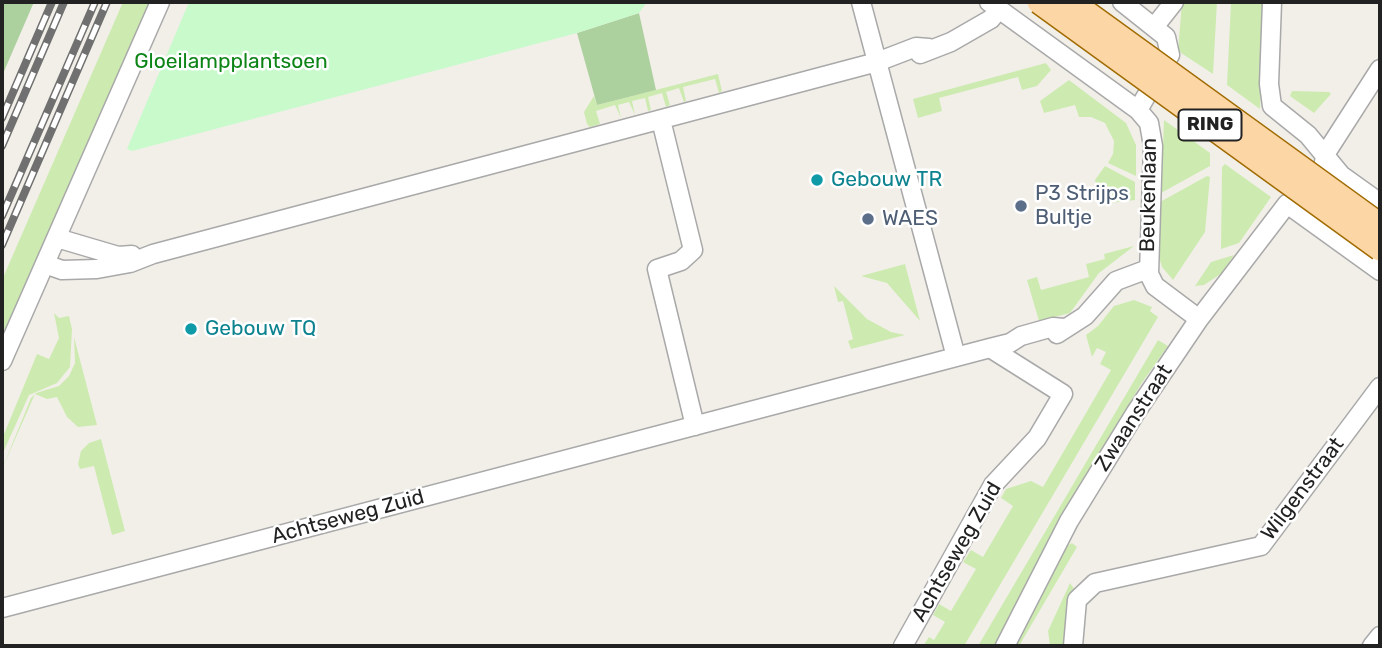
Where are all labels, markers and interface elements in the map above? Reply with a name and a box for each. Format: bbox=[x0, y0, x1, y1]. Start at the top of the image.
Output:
park label: Gloeilampplantsoen bbox=[134, 49, 328, 75]
road number: RING bbox=[1178, 110, 1242, 140]
street label: Beukenlaan bbox=[1135, 138, 1163, 252]
place label: Gebouw TR bbox=[831, 167, 942, 193]
marker: Gebouw TR bbox=[809, 172, 825, 188]
place label: P3 Strijps Bultje bbox=[1035, 181, 1129, 231]
marker: P3 Strijps Bultje bbox=[1013, 198, 1029, 214]
place label: WAES bbox=[882, 206, 938, 232]
marker: WAES bbox=[860, 211, 876, 227]
place label: Gebouw TQ bbox=[205, 316, 316, 342]
marker: Gebouw TQ bbox=[183, 321, 199, 337]
street label: Zwaanstraat bbox=[1090, 360, 1178, 476]
street label: Wilgenstraat bbox=[1256, 433, 1350, 545]
street label: Achtseweg Zuid bbox=[907, 478, 1007, 626]
street label: Achtseweg Zuid bbox=[269, 485, 427, 549]

